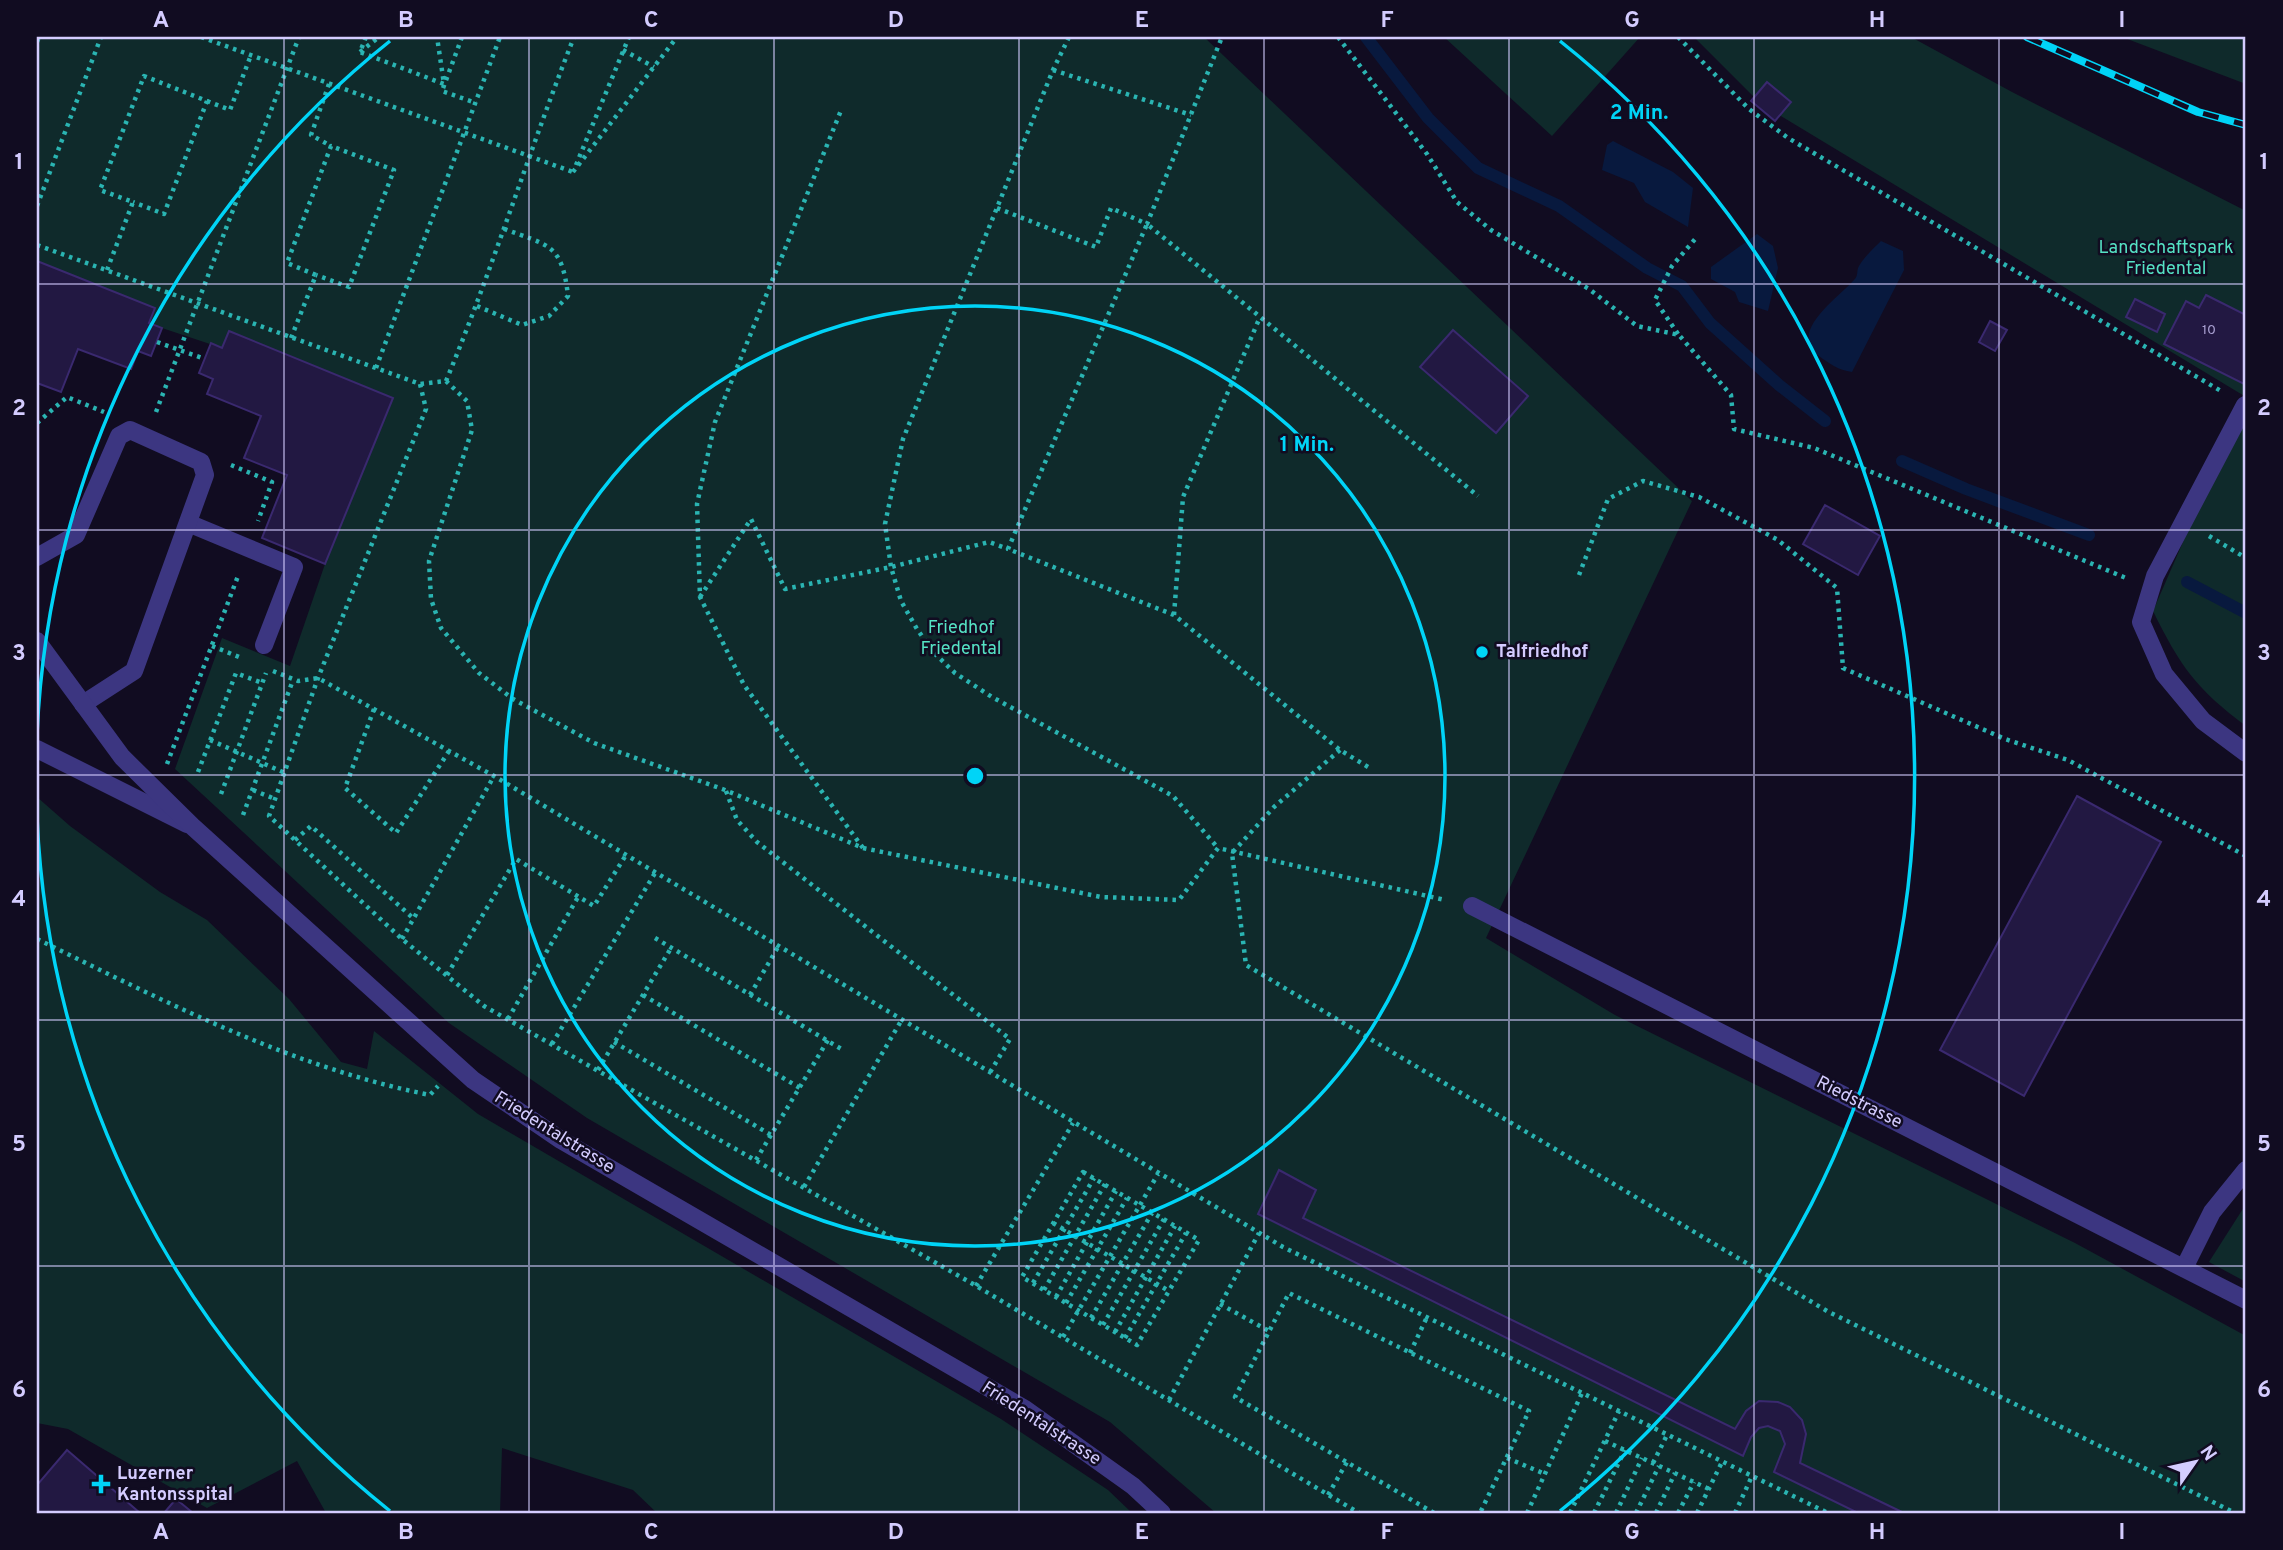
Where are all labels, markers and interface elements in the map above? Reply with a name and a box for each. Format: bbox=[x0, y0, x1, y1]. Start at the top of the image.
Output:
text: A bbox=[153, 7, 169, 36]
text: B bbox=[398, 7, 414, 36]
text: C bbox=[644, 7, 658, 36]
text: D bbox=[888, 7, 904, 36]
text: E bbox=[1135, 7, 1149, 36]
text: F bbox=[1380, 7, 1394, 36]
text: G bbox=[1624, 7, 1640, 36]
text: H bbox=[1869, 7, 1885, 36]
text: I bbox=[2119, 7, 2125, 36]
text: 2 Min. bbox=[1610, 100, 1668, 127]
text: 1 bbox=[14, 149, 24, 178]
text: 1 bbox=[2259, 149, 2269, 178]
park label: Landschaftspark Friedental bbox=[2098, 237, 2234, 281]
house number: 10 bbox=[2202, 322, 2216, 339]
text: 2 bbox=[12, 395, 26, 424]
text: 2 bbox=[2257, 395, 2271, 424]
text: 1 Min. bbox=[1280, 432, 1334, 459]
park label: Friedhof Friedental bbox=[921, 617, 1001, 661]
text: 3 bbox=[12, 640, 26, 669]
text: 3 bbox=[2257, 640, 2271, 669]
place label: Talfriedhof bbox=[1496, 641, 1588, 664]
marker: Talfriedhof bbox=[1474, 644, 1490, 660]
centre of rings bbox=[963, 764, 987, 788]
text: 4 bbox=[12, 886, 26, 915]
text: 4 bbox=[2257, 886, 2271, 915]
street label: Riedstrasse bbox=[1812, 1072, 1906, 1134]
street label: Friedentalstrasse bbox=[489, 1087, 619, 1179]
text: 5 bbox=[12, 1131, 26, 1160]
text: 5 bbox=[2257, 1131, 2271, 1160]
text: 6 bbox=[12, 1377, 26, 1406]
street label: Friedentalstrasse bbox=[977, 1377, 1105, 1471]
text: 6 bbox=[2257, 1377, 2271, 1406]
north arrow bbox=[2160, 1428, 2230, 1498]
text: N bbox=[2194, 1441, 2221, 1466]
place label: Luzerner Kantonsspital bbox=[117, 1463, 233, 1507]
marker: Luzerner Kantonsspital bbox=[91, 1474, 111, 1494]
text: A bbox=[153, 1519, 169, 1548]
text: B bbox=[398, 1519, 414, 1548]
text: C bbox=[644, 1519, 658, 1548]
text: D bbox=[888, 1519, 904, 1548]
text: E bbox=[1135, 1519, 1149, 1548]
text: F bbox=[1380, 1519, 1394, 1548]
text: G bbox=[1624, 1519, 1640, 1548]
text: H bbox=[1869, 1519, 1885, 1548]
text: I bbox=[2119, 1519, 2125, 1548]

